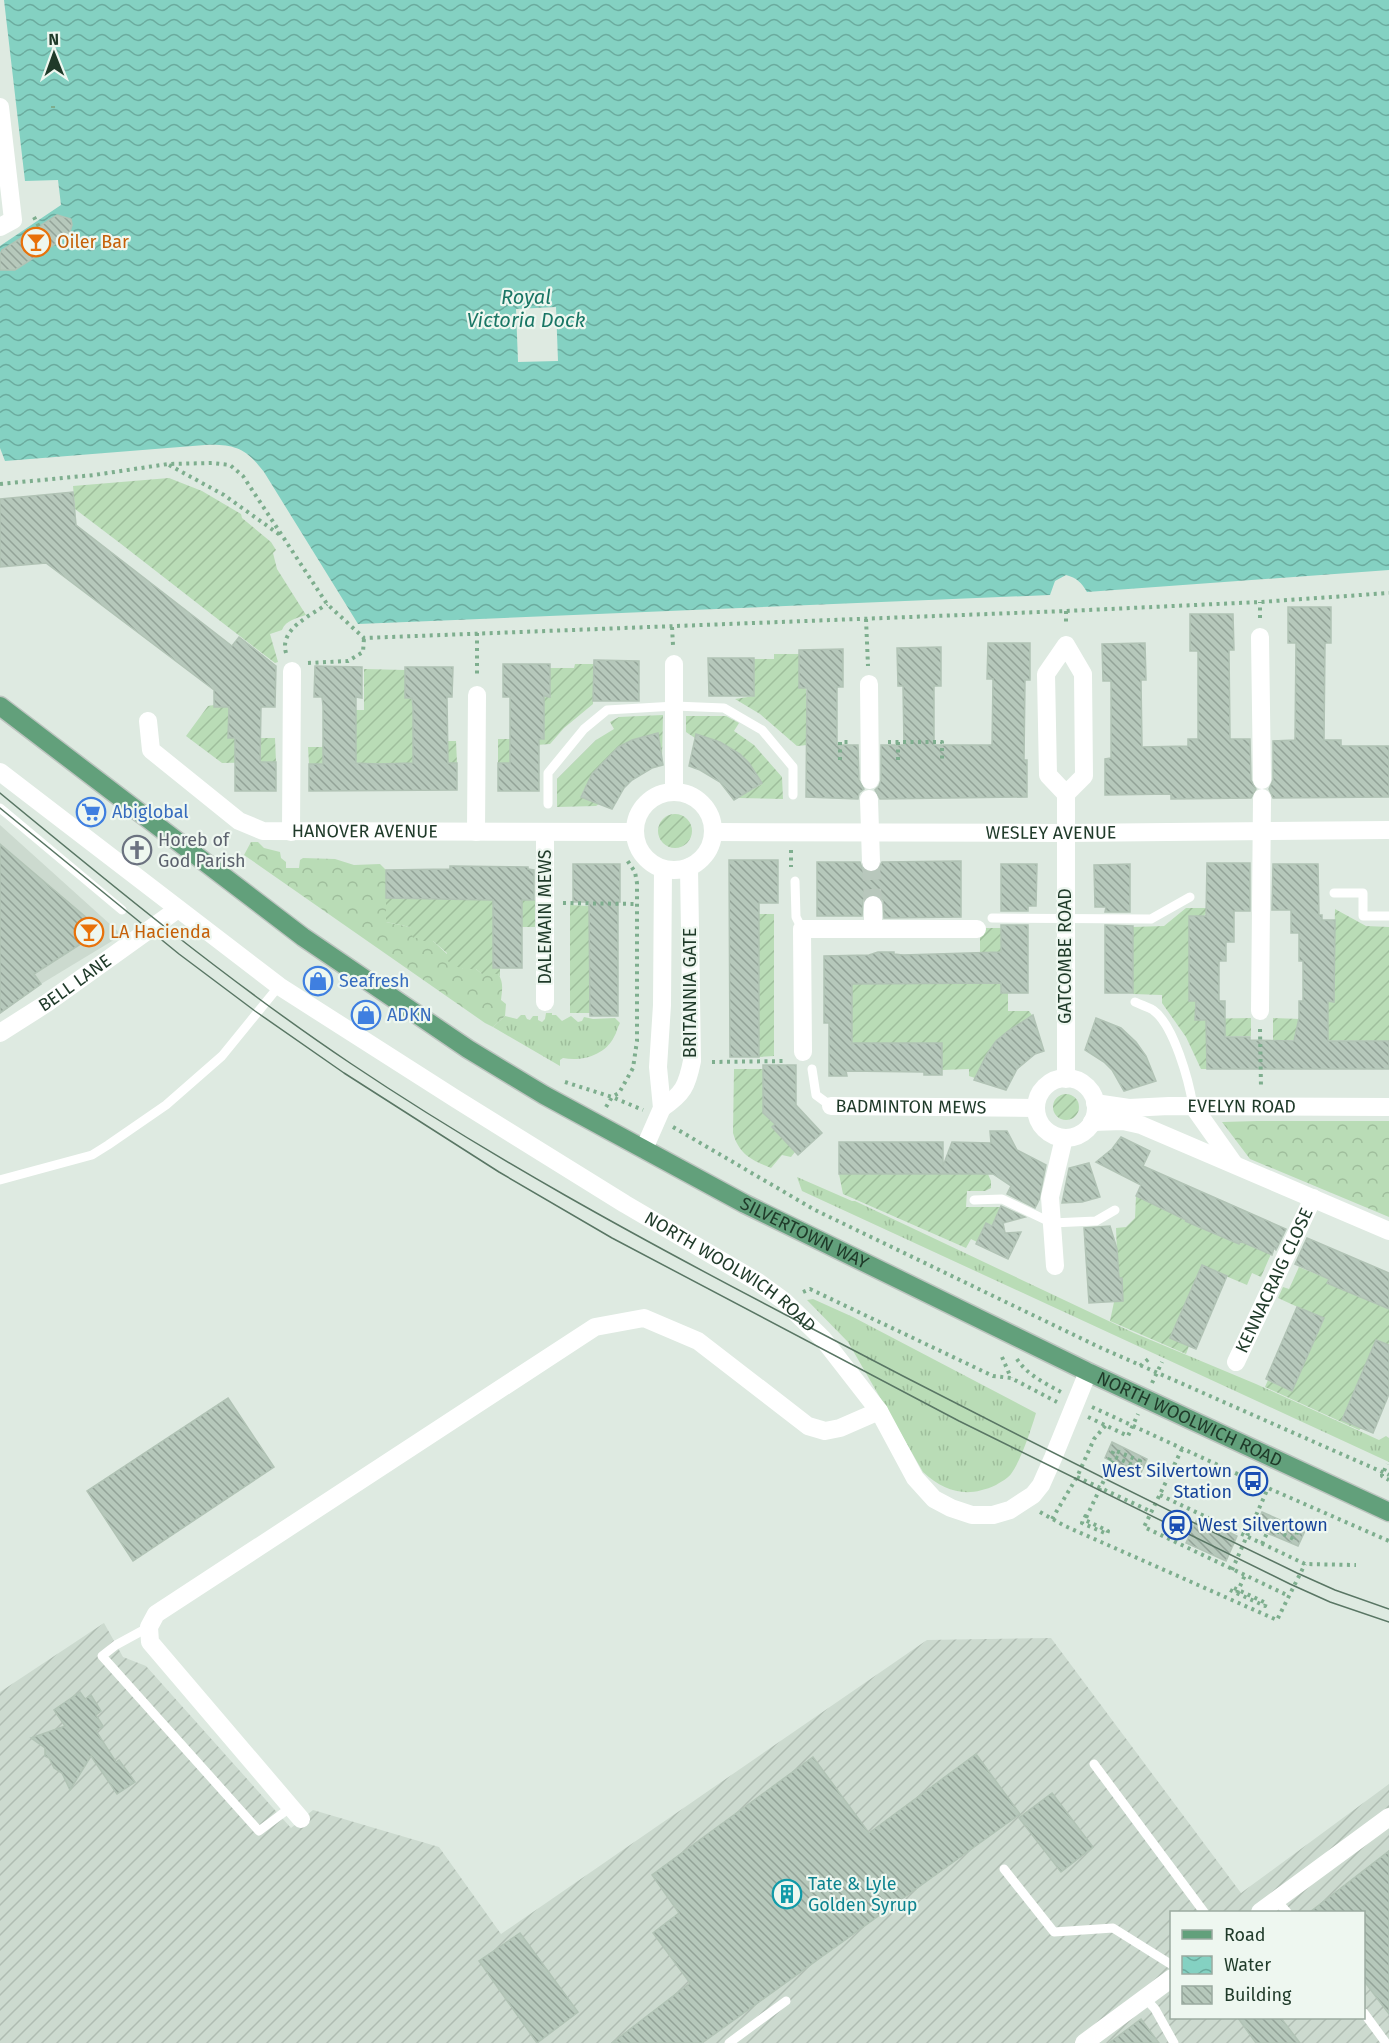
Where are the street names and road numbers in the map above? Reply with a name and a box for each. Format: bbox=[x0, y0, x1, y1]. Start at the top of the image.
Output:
street label: HANOVER AVENUE bbox=[292, 820, 438, 842]
street label: WESLEY AVENUE bbox=[986, 822, 1117, 844]
street label: DALEMAIN MEWS bbox=[534, 849, 556, 985]
street label: GATCOMBE ROAD bbox=[1054, 888, 1076, 1024]
street label: BRITANNIA GATE bbox=[679, 928, 701, 1058]
street label: BELL LANE bbox=[34, 949, 116, 1017]
street label: BADMINTON MEWS bbox=[836, 1095, 987, 1119]
street label: EVELYN ROAD bbox=[1187, 1095, 1296, 1118]
street label: SILVERTOWN WAY bbox=[737, 1192, 872, 1274]
street label: KENNACRAIG CLOSE bbox=[1231, 1204, 1318, 1357]
street label: NORTH WOOLWICH ROAD bbox=[641, 1207, 820, 1337]
street label: NORTH WOOLWICH ROAD bbox=[1093, 1367, 1286, 1472]

